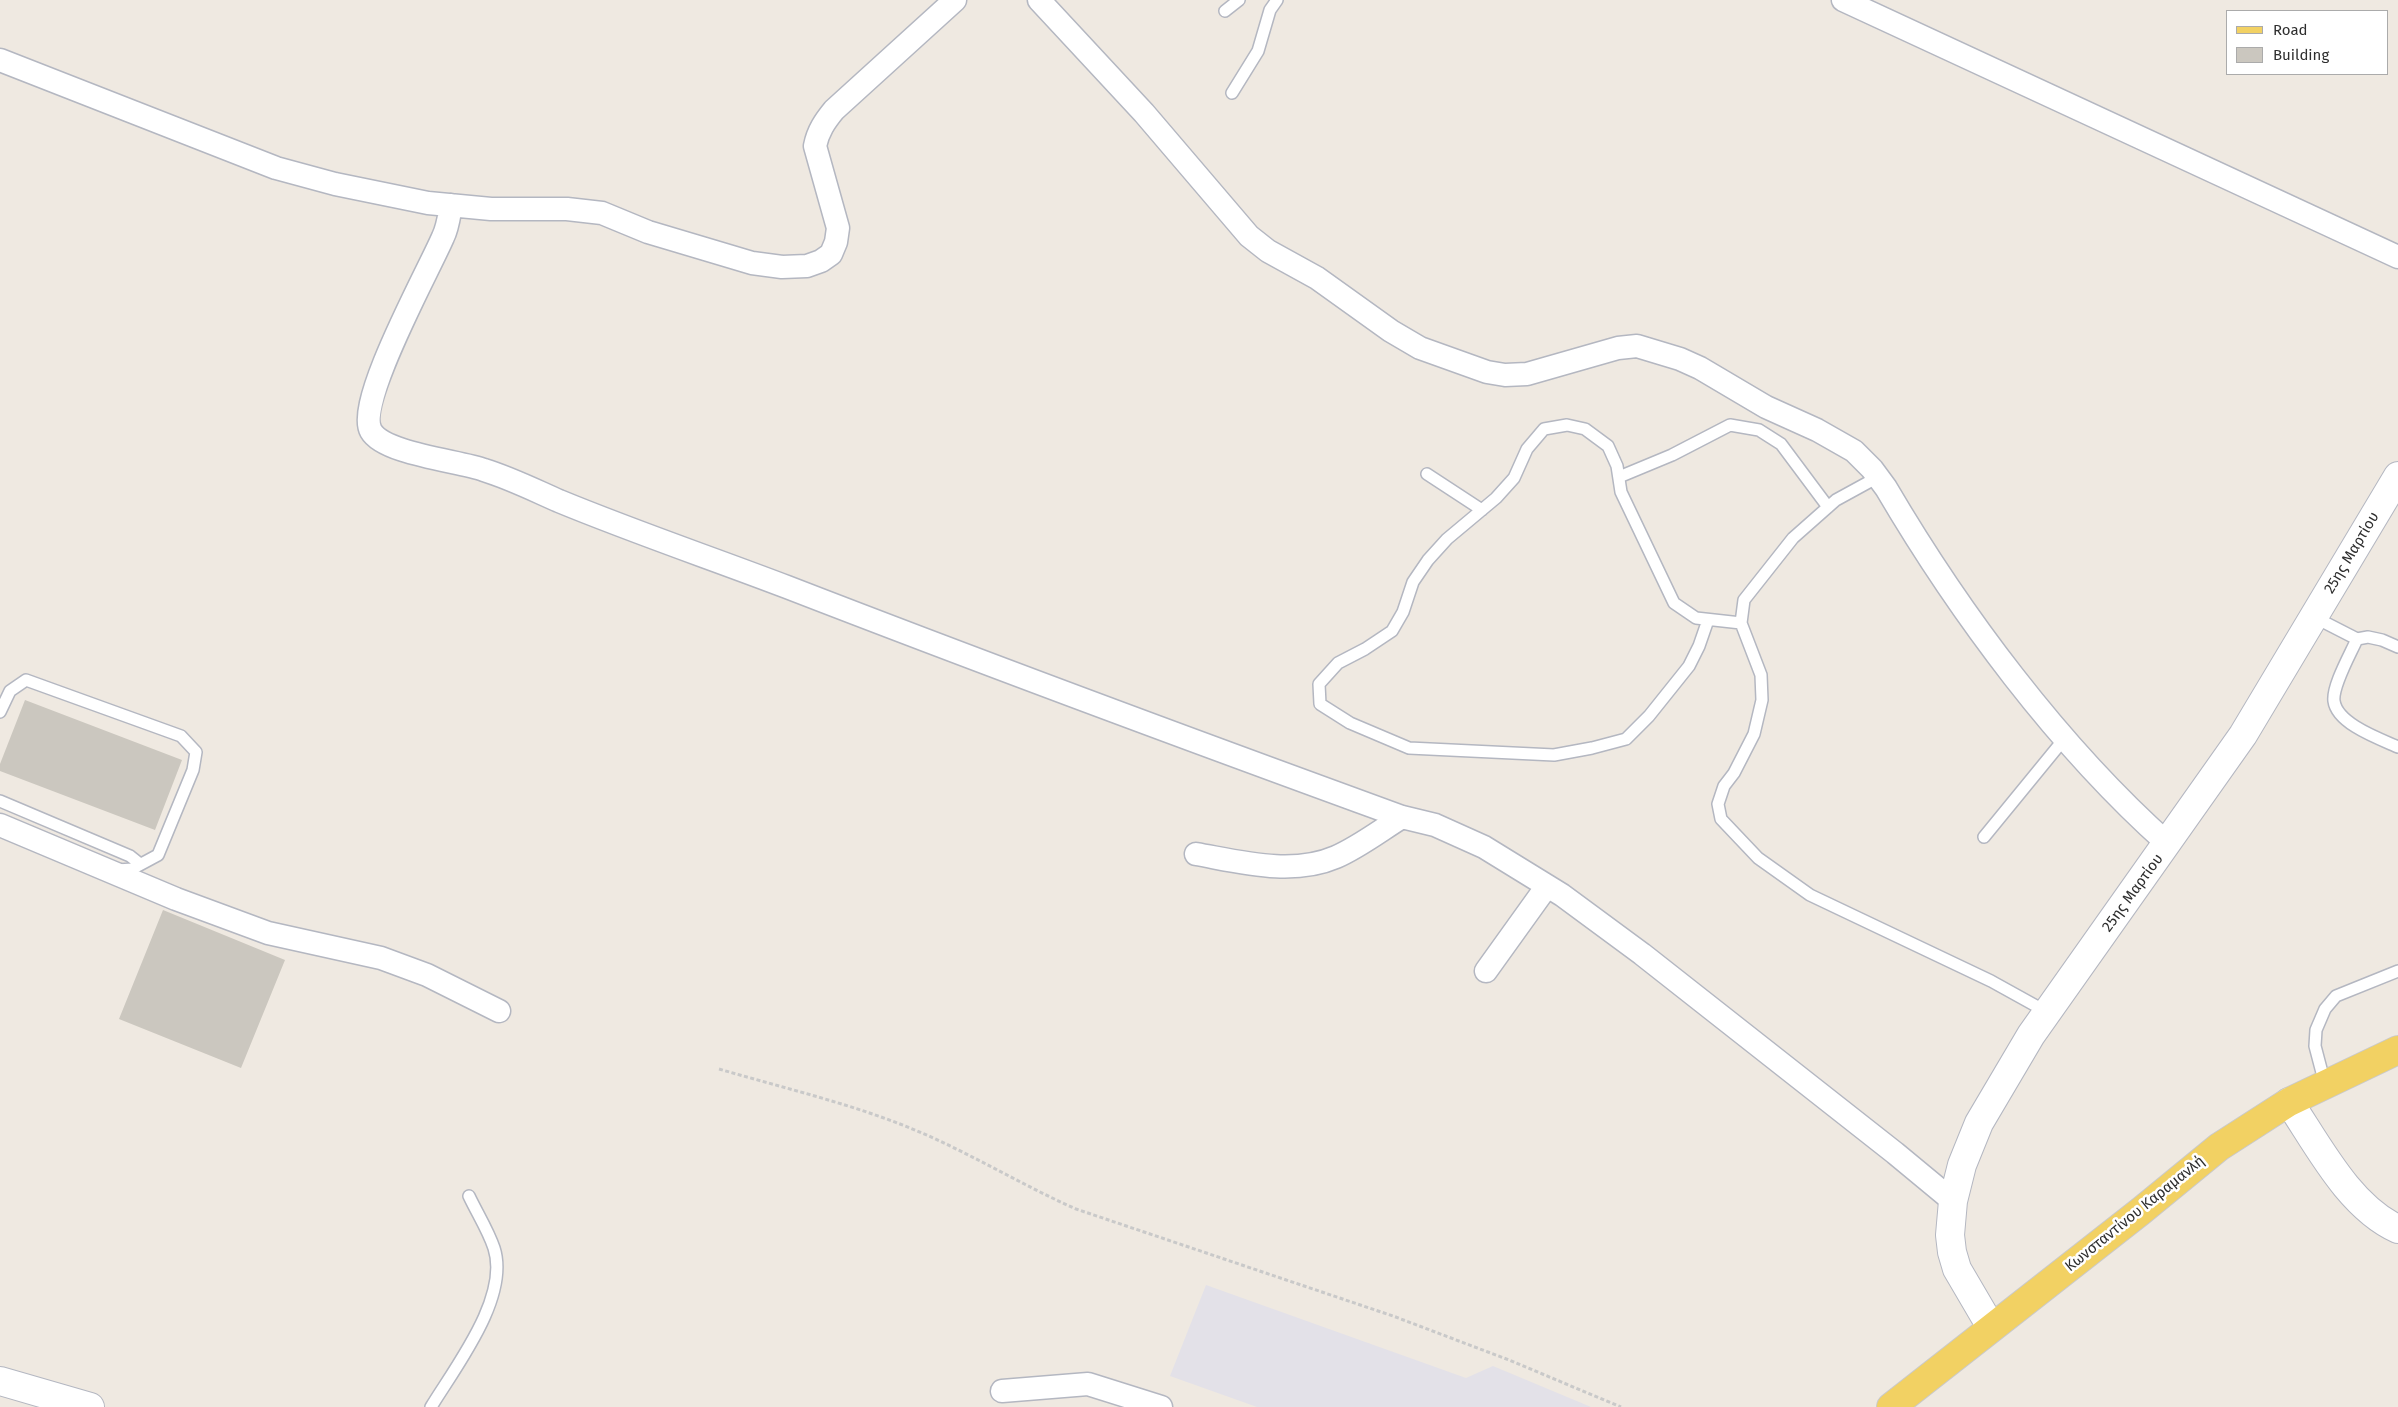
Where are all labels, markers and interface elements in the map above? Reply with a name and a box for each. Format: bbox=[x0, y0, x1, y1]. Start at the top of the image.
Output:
legend bbox=[2226, 10, 2388, 75]
text: Road bbox=[2273, 21, 2308, 39]
text: Building bbox=[2273, 46, 2329, 64]
street label: 25ης Μαρτίου bbox=[2321, 509, 2383, 597]
street label: 25ης Μαρτίου bbox=[2099, 850, 2167, 936]
street label: Κωνσταντίνου Καραμανλή bbox=[2062, 1152, 2208, 1276]

